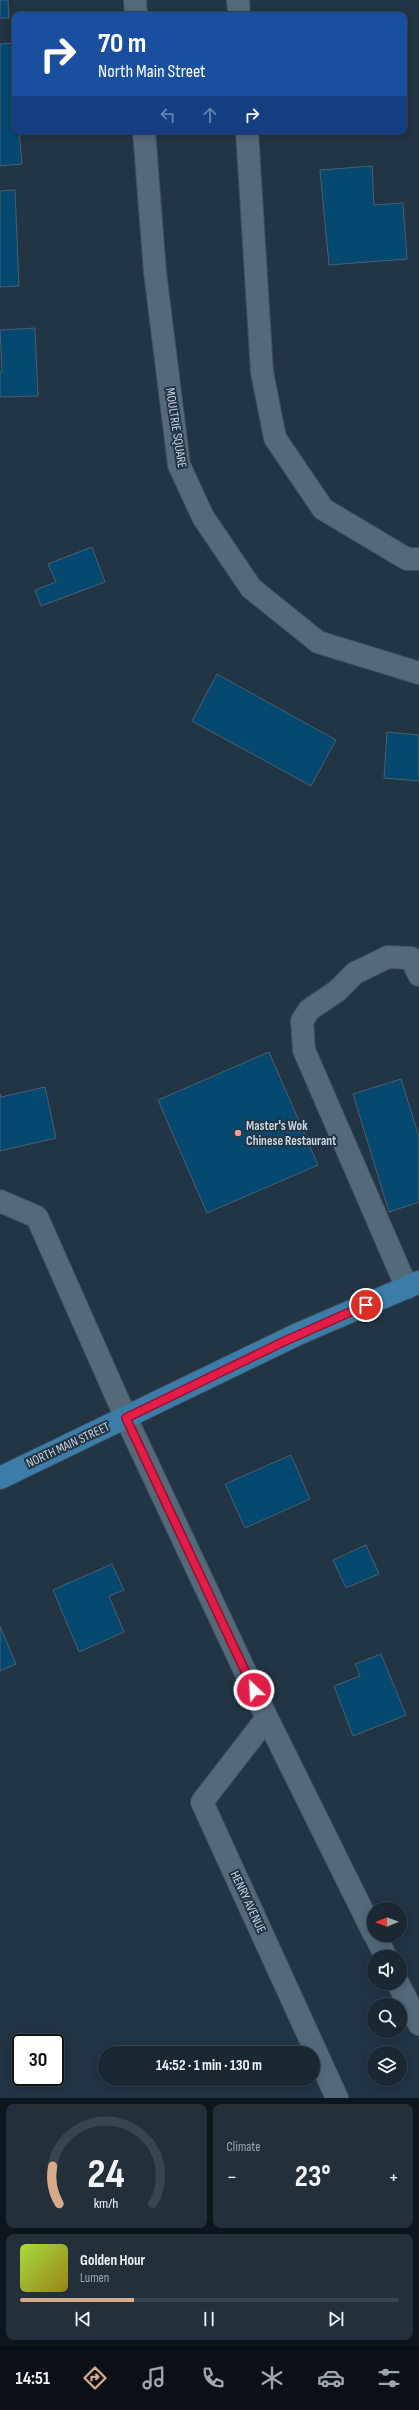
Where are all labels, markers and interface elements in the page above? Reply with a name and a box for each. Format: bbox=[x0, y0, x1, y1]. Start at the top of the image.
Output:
text: 70 m bbox=[98, 27, 146, 60]
icon: right bbox=[32, 28, 84, 80]
text: North Main Street bbox=[98, 61, 206, 82]
icon: left bbox=[157, 104, 179, 126]
icon: ahead bbox=[199, 104, 221, 126]
icon: right bbox=[241, 104, 263, 126]
street label: MOULTRIE SQUARE bbox=[162, 387, 190, 469]
place label: Master's Wok Chinese Restaurant bbox=[246, 1118, 337, 1149]
marker: Master's Wok Chinese Restaurant bbox=[233, 1128, 243, 1138]
pin bbox=[349, 1288, 383, 1322]
icon: arrive bbox=[355, 1294, 377, 1316]
street label: NORTH MAIN STREET bbox=[24, 1419, 112, 1471]
position arrow bbox=[233, 1669, 275, 1711]
street label: HENRY AVENUE bbox=[227, 1868, 269, 1936]
north arrow bbox=[367, 1902, 407, 1942]
map controls bbox=[367, 1902, 407, 2086]
button: sound bbox=[367, 1950, 407, 1990]
button: search bbox=[367, 1998, 407, 2038]
speed limit sign: 30 bbox=[12, 2034, 64, 2086]
button: layers bbox=[367, 2046, 407, 2086]
text: 14:52 · 1 min · 130 m bbox=[156, 2056, 262, 2075]
text: Climate bbox=[227, 2139, 260, 2155]
text: 24 bbox=[88, 2150, 125, 2199]
text: 23° bbox=[295, 2159, 331, 2195]
text: − bbox=[227, 2164, 237, 2191]
text: + bbox=[388, 2164, 399, 2191]
text: km/h bbox=[94, 2195, 119, 2212]
text: Golden Hour bbox=[80, 2251, 145, 2270]
text: Lumen bbox=[80, 2270, 109, 2286]
icon: previous bbox=[72, 2308, 94, 2330]
icon: pause bbox=[198, 2308, 220, 2330]
icon: next bbox=[325, 2308, 347, 2330]
icon: directions bbox=[81, 2364, 109, 2392]
icon: music bbox=[140, 2364, 168, 2392]
icon: phone bbox=[199, 2364, 227, 2392]
icon: climate bbox=[258, 2364, 286, 2392]
icon: car bbox=[317, 2364, 345, 2392]
icon: filters bbox=[375, 2364, 403, 2392]
text: 14:51 bbox=[15, 2368, 50, 2389]

